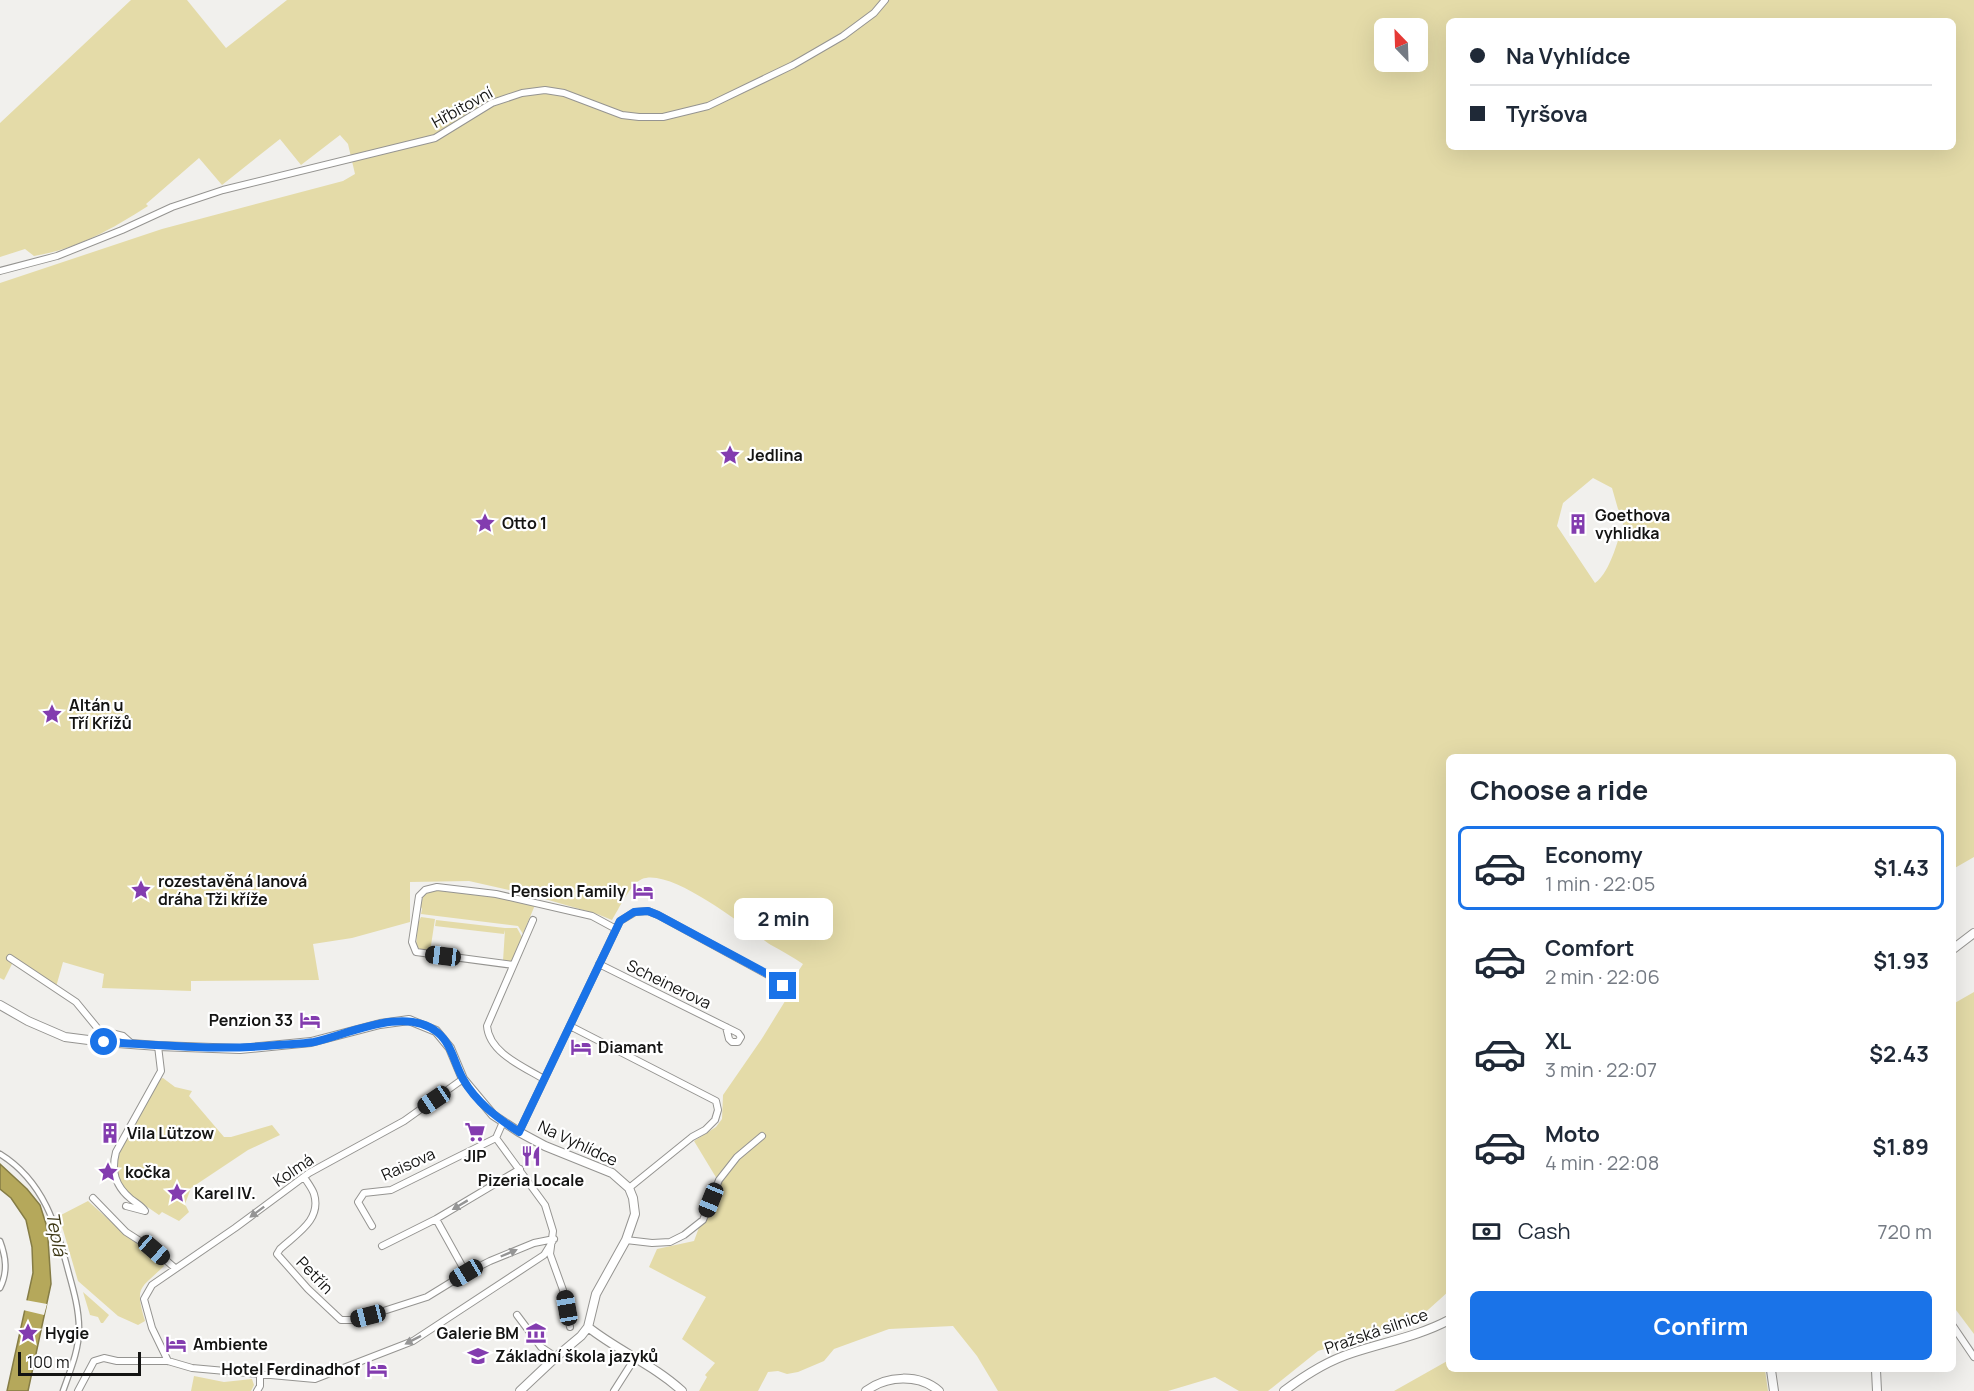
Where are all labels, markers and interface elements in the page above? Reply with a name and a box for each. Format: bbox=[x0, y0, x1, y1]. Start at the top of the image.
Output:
north arrow bbox=[1374, 18, 1428, 72]
map controls bbox=[1374, 18, 1428, 72]
text: Na Vyhlídce bbox=[1506, 41, 1631, 71]
street label: Hřbitovní bbox=[428, 81, 497, 133]
text: Tyršova bbox=[1506, 99, 1588, 129]
place icon: Jedlina bbox=[718, 443, 742, 467]
place label: Jedlina bbox=[747, 444, 803, 466]
place label: Goethova vyhlidka bbox=[1595, 504, 1670, 544]
place icon: Otto 1 bbox=[473, 511, 497, 535]
place label: Otto 1 bbox=[502, 512, 547, 534]
building icon: Goethova vyhlidka bbox=[1566, 512, 1590, 536]
place label: Altán u Tří Křížů bbox=[69, 694, 132, 734]
place icon: Altán u Tří Křížů bbox=[40, 702, 64, 726]
text: Choose a ride bbox=[1470, 771, 1648, 808]
text: Economy bbox=[1545, 840, 1643, 870]
icon: car bbox=[1473, 841, 1527, 895]
text: $1.43 bbox=[1874, 853, 1929, 883]
place label: rozestavěná lanová dráha Tži kříže bbox=[158, 870, 307, 910]
text: 1 min · 22:05 bbox=[1545, 870, 1655, 897]
place icon: rozestavěná lanová dráha Tži kříže bbox=[129, 878, 153, 902]
hotel icon: Pension Family bbox=[631, 879, 655, 903]
place label: Pension Family bbox=[511, 880, 626, 902]
callout: 2 min bbox=[734, 899, 832, 941]
text: 2 min bbox=[757, 905, 810, 932]
text: Comfort bbox=[1545, 933, 1634, 963]
icon: car bbox=[1473, 934, 1527, 988]
car bbox=[424, 945, 462, 967]
text: $1.93 bbox=[1873, 946, 1929, 976]
street label: Scheinerova bbox=[623, 954, 715, 1014]
text: 2 min · 22:06 bbox=[1545, 963, 1660, 990]
route end bbox=[769, 972, 796, 999]
hotel icon: Penzion 33 bbox=[298, 1008, 322, 1032]
place label: Penzion 33 bbox=[209, 1009, 293, 1031]
text: XL bbox=[1545, 1026, 1571, 1056]
icon: car bbox=[1473, 1027, 1527, 1081]
route start bbox=[90, 1028, 117, 1055]
hotel icon: Diamant bbox=[569, 1035, 593, 1059]
place label: Diamant bbox=[598, 1036, 664, 1058]
text: $2.43 bbox=[1869, 1039, 1929, 1069]
text: 3 min · 22:07 bbox=[1545, 1056, 1657, 1083]
car bbox=[414, 1082, 454, 1118]
street label: Na Vyhlídce bbox=[535, 1115, 621, 1171]
text: Moto bbox=[1545, 1119, 1600, 1149]
supermarket icon: JIP bbox=[463, 1120, 487, 1144]
icon: car bbox=[1473, 1120, 1527, 1174]
building icon: Vila Lützow bbox=[98, 1121, 122, 1145]
place label: Vila Lützow bbox=[127, 1122, 214, 1144]
text: $1.89 bbox=[1873, 1132, 1929, 1162]
street label: Raisova bbox=[378, 1142, 438, 1186]
restaurant icon: Pizeria Locale bbox=[519, 1144, 543, 1168]
place label: JIP bbox=[464, 1145, 486, 1167]
street label: Kolmá bbox=[268, 1148, 318, 1192]
text: 4 min · 22:08 bbox=[1545, 1149, 1659, 1176]
place icon: kočka bbox=[96, 1160, 120, 1184]
place label: kočka bbox=[125, 1161, 170, 1183]
place label: Pizeria Locale bbox=[478, 1169, 585, 1191]
car bbox=[696, 1180, 726, 1220]
place icon: Karel IV. bbox=[165, 1181, 189, 1205]
place label: Karel IV. bbox=[194, 1182, 256, 1204]
one-way arrow bbox=[452, 1199, 468, 1210]
one-way arrow bbox=[250, 1206, 266, 1218]
water label: Teplá bbox=[41, 1210, 73, 1259]
icon: cash bbox=[1470, 1215, 1503, 1248]
text: Cash bbox=[1518, 1216, 1571, 1246]
text: 720 m bbox=[1877, 1218, 1932, 1245]
car bbox=[135, 1231, 173, 1269]
one-way arrow bbox=[500, 1248, 518, 1257]
street label: Petřín bbox=[292, 1251, 338, 1299]
car bbox=[446, 1256, 486, 1290]
car bbox=[555, 1289, 579, 1327]
button: Confirm bbox=[1470, 1291, 1932, 1360]
car bbox=[348, 1303, 388, 1329]
street label: Pražská silnice bbox=[1321, 1303, 1431, 1359]
place icon: Hygie bbox=[16, 1321, 40, 1345]
museum icon: Galerie BM bbox=[524, 1321, 548, 1345]
place label: Hygie bbox=[45, 1322, 90, 1344]
place label: Galerie BM bbox=[436, 1322, 519, 1344]
hotel icon: Ambiente bbox=[164, 1332, 188, 1356]
place label: Ambiente bbox=[193, 1333, 268, 1355]
one-way arrow bbox=[405, 1335, 422, 1344]
school or university icon: Základní škola jazyků bbox=[466, 1344, 490, 1368]
place label: Základní škola jazyků bbox=[495, 1345, 658, 1367]
scale bar bbox=[18, 1349, 141, 1376]
text: 100 m bbox=[27, 1351, 70, 1373]
hotel icon: Hotel Ferdinadhof bbox=[365, 1357, 389, 1381]
place label: Hotel Ferdinadhof bbox=[221, 1358, 360, 1380]

